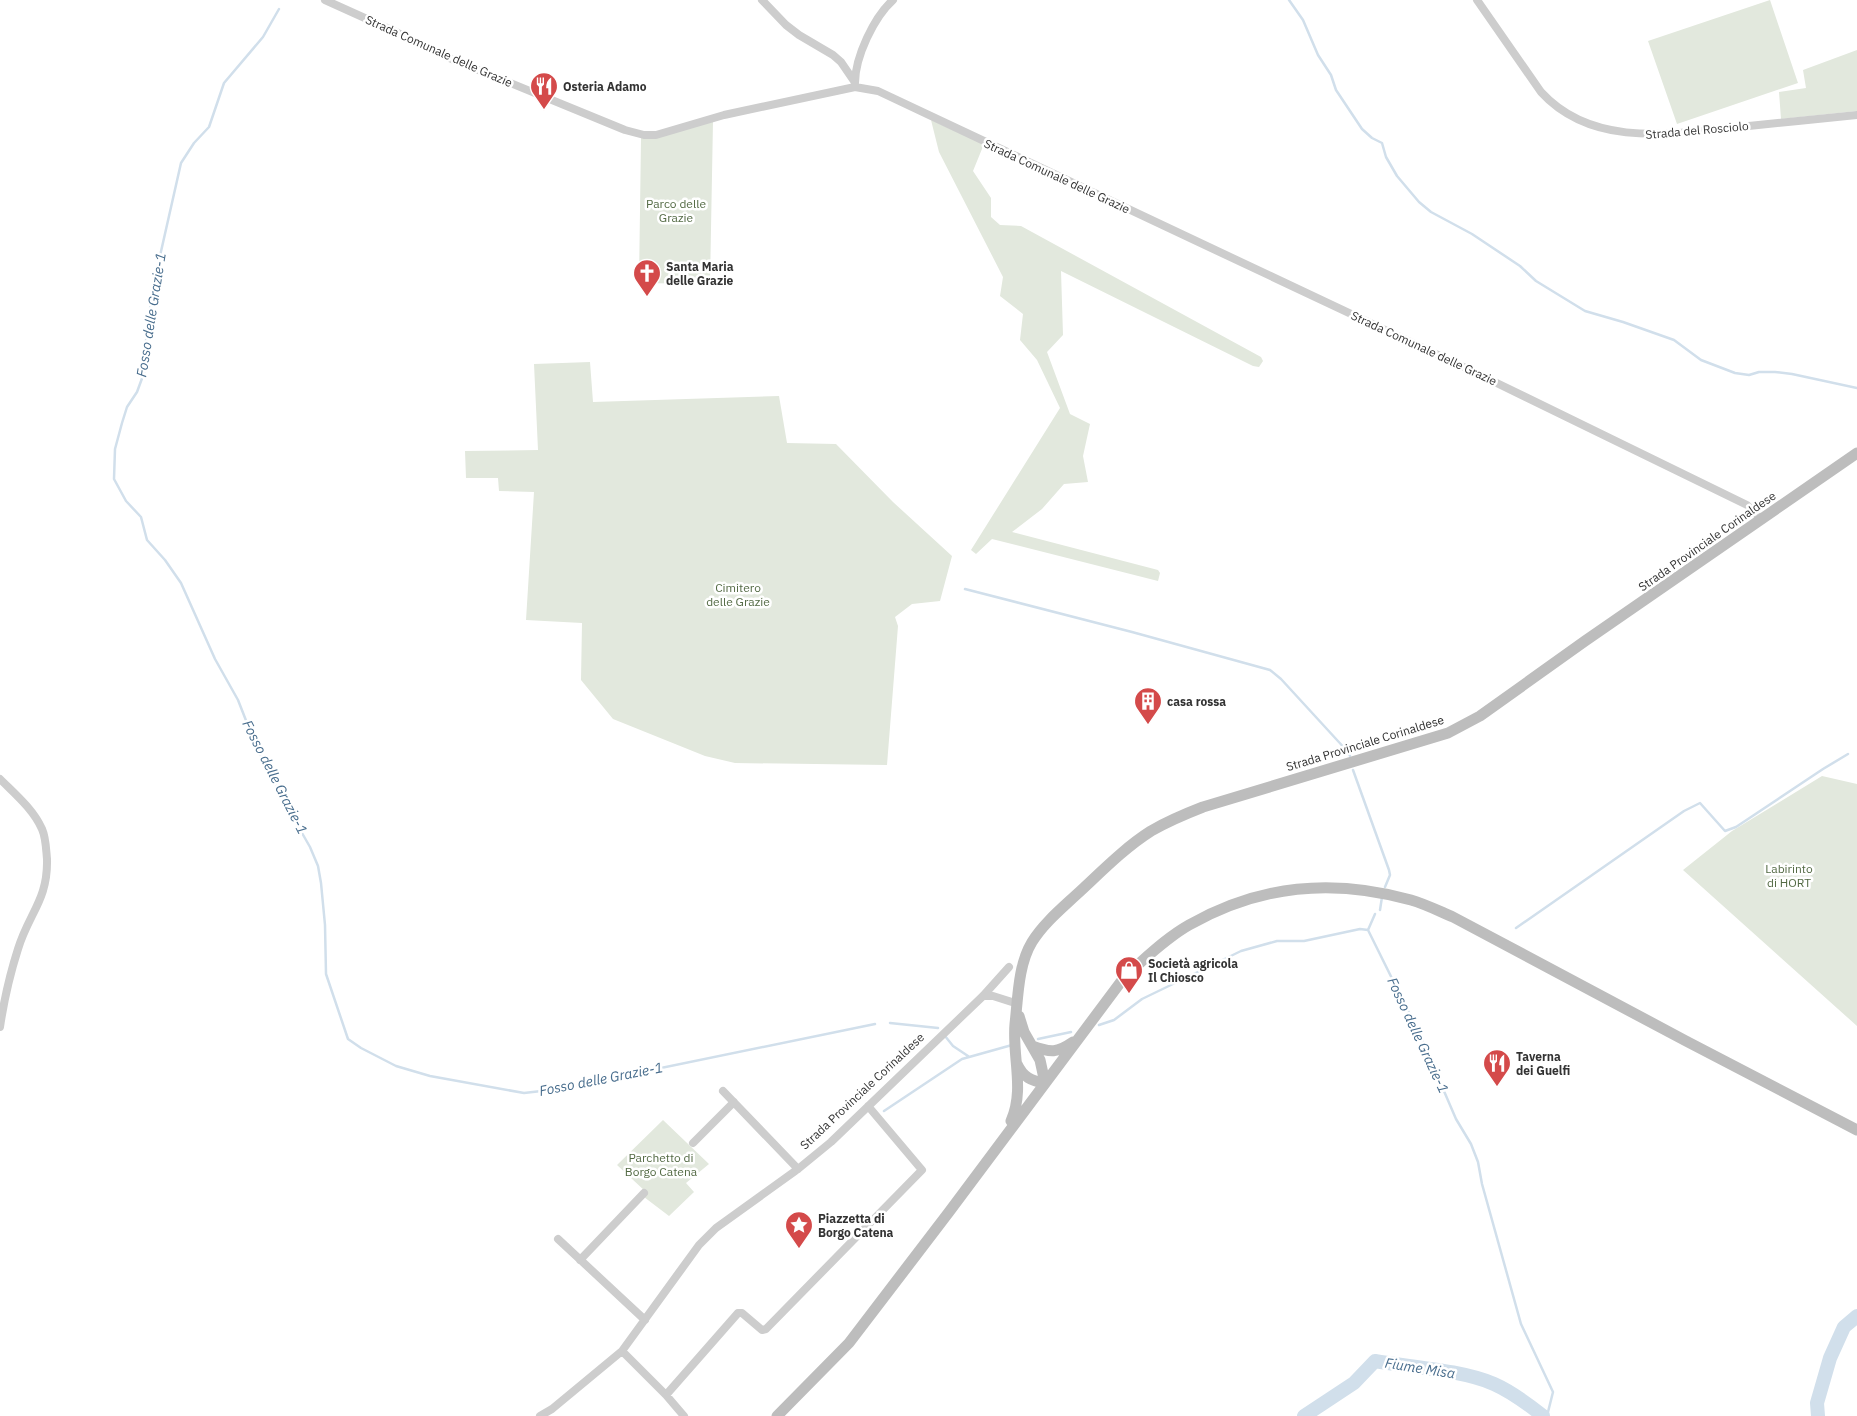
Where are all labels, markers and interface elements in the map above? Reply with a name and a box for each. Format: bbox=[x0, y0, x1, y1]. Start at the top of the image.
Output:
street label: Strada Comunale delle Grazie bbox=[363, 12, 515, 90]
restaurant icon: Osteria Adamo bbox=[529, 71, 559, 110]
place label: Osteria Adamo bbox=[563, 79, 647, 94]
street label: Strada del Rosciolo bbox=[1645, 118, 1750, 142]
street label: Strada Comunale delle Grazie bbox=[982, 136, 1133, 217]
park label: Parco delle Grazie bbox=[646, 196, 706, 225]
water label: Fosso delle Grazie-1 bbox=[132, 252, 170, 378]
church icon: Santa Maria delle Grazie bbox=[632, 258, 662, 297]
place label: Santa Maria delle Grazie bbox=[666, 259, 734, 288]
street label: Strada Comunale delle Grazie bbox=[1349, 308, 1500, 389]
street label: Strada Provinciale Corinaldese bbox=[1635, 488, 1779, 594]
park label: Cimitero delle Grazie bbox=[706, 580, 770, 609]
building icon: casa rossa bbox=[1133, 686, 1163, 725]
place label: casa rossa bbox=[1167, 694, 1226, 709]
street label: Strada Provinciale Corinaldese bbox=[1284, 712, 1446, 774]
water label: Fosso delle Grazie-1 bbox=[238, 717, 312, 837]
park label: Labirinto di HORT bbox=[1765, 861, 1813, 890]
shop icon: Società agricola Il Chiosco bbox=[1114, 955, 1144, 994]
place label: Società agricola Il Chiosco bbox=[1148, 956, 1238, 985]
water label: Fosso delle Grazie-1 bbox=[1383, 974, 1453, 1096]
street label: Strada Provinciale Corinaldese bbox=[797, 1029, 927, 1152]
restaurant icon: Taverna dei Guelfi bbox=[1482, 1048, 1512, 1087]
place label: Taverna dei Guelfi bbox=[1516, 1049, 1570, 1078]
water label: Fosso delle Grazie-1 bbox=[538, 1058, 664, 1100]
park label: Parchetto di Borgo Catena bbox=[625, 1150, 698, 1179]
place icon: Piazzetta di Borgo Catena bbox=[784, 1210, 814, 1249]
place label: Piazzetta di Borgo Catena bbox=[818, 1211, 894, 1240]
water label: Fiume Misa bbox=[1384, 1354, 1456, 1382]

